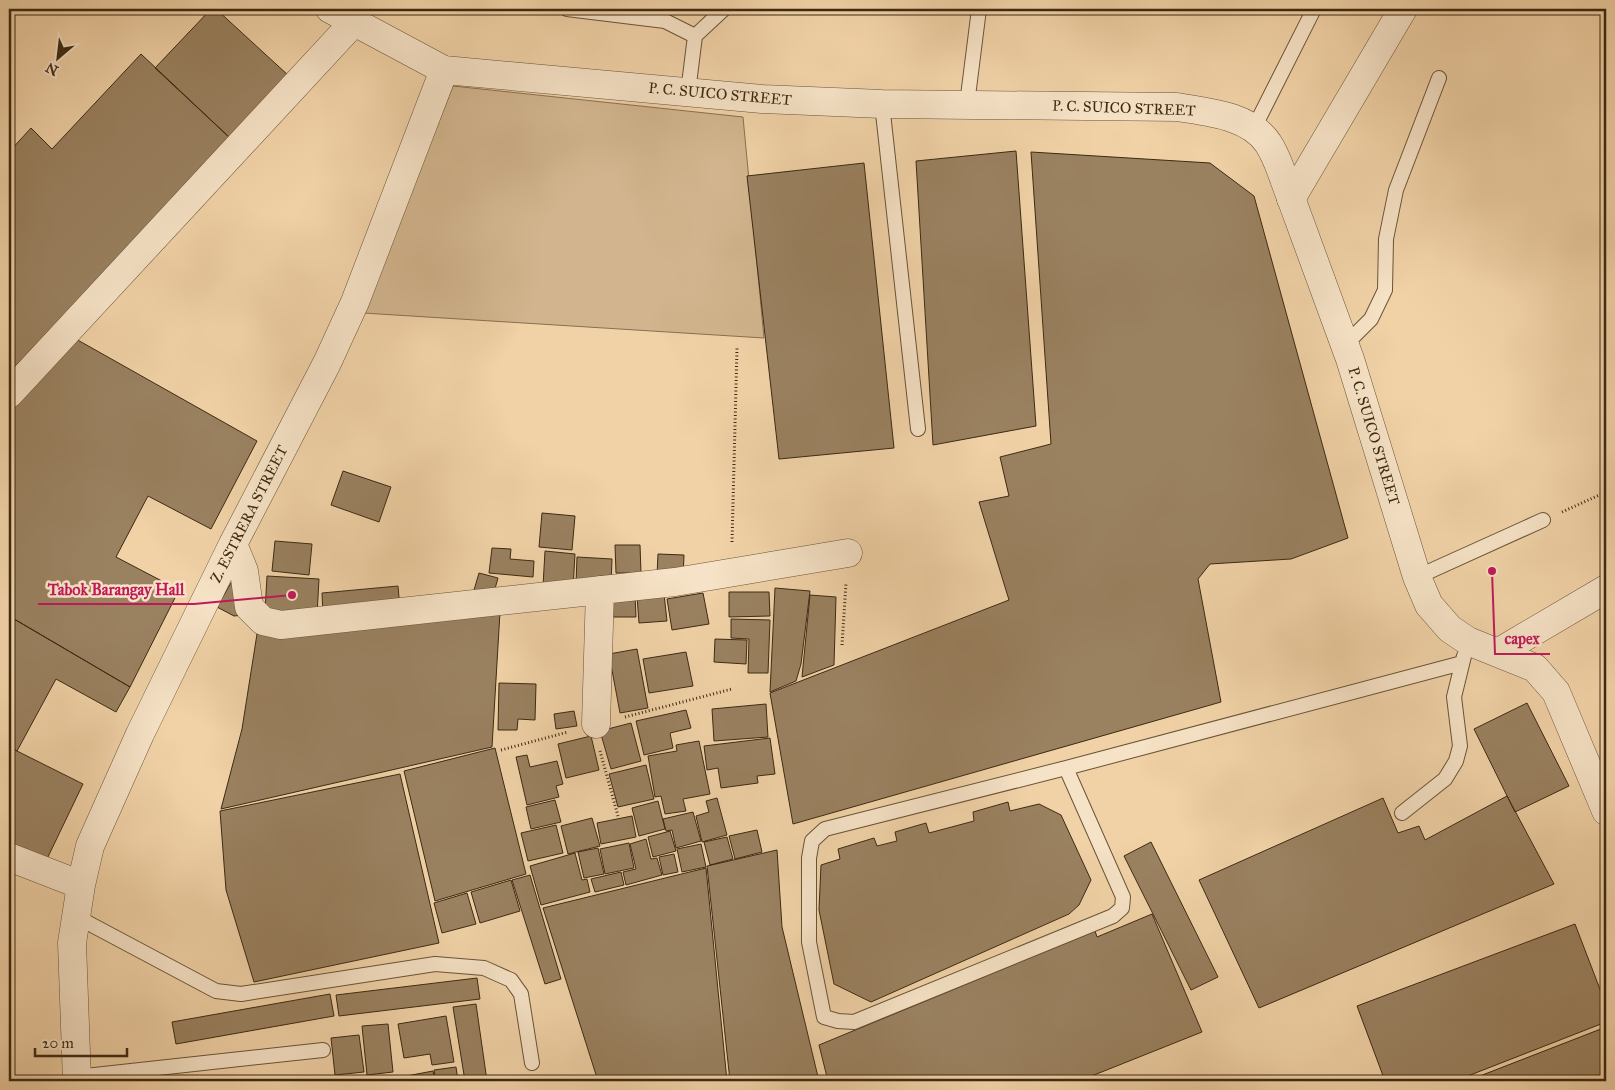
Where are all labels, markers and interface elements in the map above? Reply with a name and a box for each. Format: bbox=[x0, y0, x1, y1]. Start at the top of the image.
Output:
north arrow bbox=[32, 32, 82, 82]
text: N bbox=[43, 59, 61, 79]
street label: P. C. SUICO STREET bbox=[648, 79, 792, 109]
street label: P. C. SUICO STREET bbox=[1052, 96, 1196, 120]
street label: P. C. SUICO STREET bbox=[1344, 365, 1404, 507]
street label: Z. ESTRERA STREET bbox=[207, 442, 291, 586]
callout: Tabok Barangay Hall bbox=[38, 573, 194, 604]
text: Tabok Barangay Hall bbox=[47, 580, 185, 600]
callout: capex bbox=[1495, 623, 1550, 654]
text: capex bbox=[1504, 629, 1541, 649]
scale bar bbox=[35, 1025, 128, 1057]
text: 20 m bbox=[42, 1034, 74, 1052]

